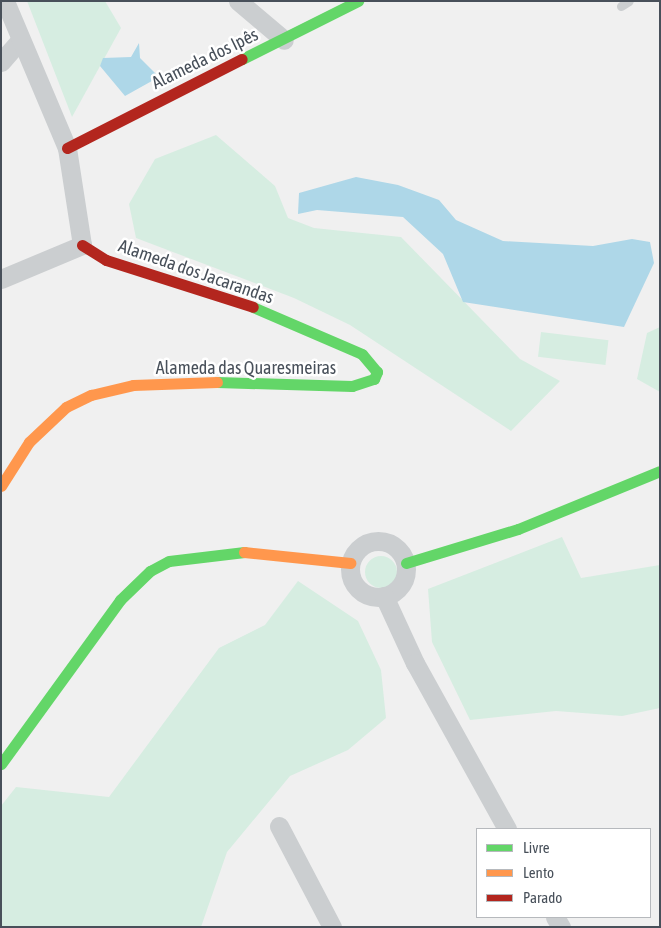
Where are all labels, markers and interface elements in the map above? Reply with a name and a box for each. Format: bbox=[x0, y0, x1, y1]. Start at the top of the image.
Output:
street label: Alameda dos Ipês bbox=[148, 24, 262, 94]
street label: Alameda dos Jacarandas bbox=[116, 235, 276, 309]
street label: Alameda das Quaresmeiras bbox=[156, 357, 336, 379]
legend bbox=[476, 828, 651, 918]
text: Livre bbox=[523, 839, 550, 856]
text: Lento bbox=[523, 864, 554, 881]
text: Parado bbox=[523, 889, 562, 906]

